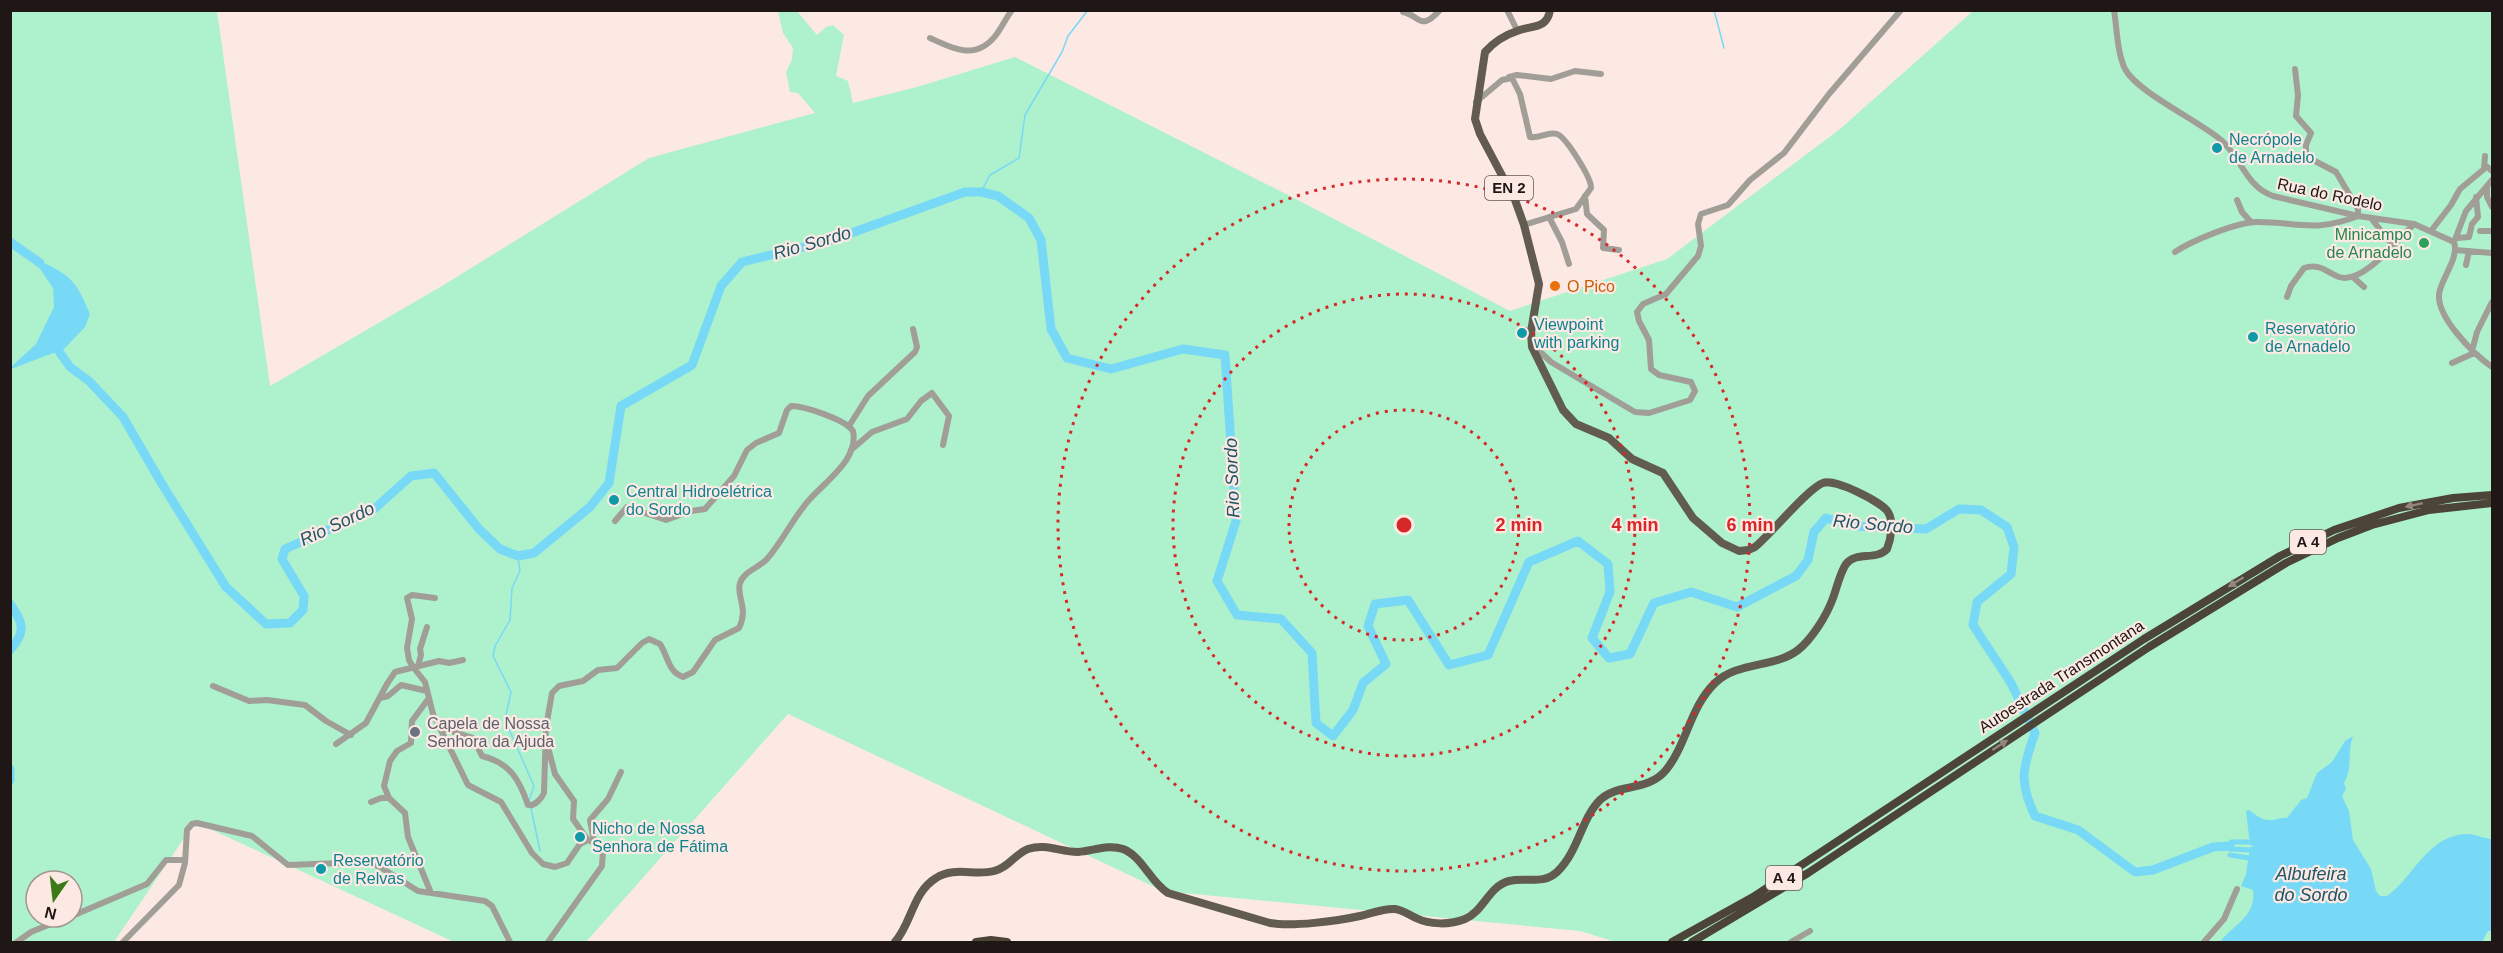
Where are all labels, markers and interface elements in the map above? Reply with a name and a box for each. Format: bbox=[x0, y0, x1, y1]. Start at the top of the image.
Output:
place label: Necrópole de Arnadelo bbox=[2229, 131, 2315, 166]
marker: Necrópole de Arnadelo bbox=[2210, 141, 2224, 155]
street label: Rua do Rodelo bbox=[2276, 175, 2384, 214]
road number: EN 2 bbox=[1485, 176, 1533, 200]
water label: Rio Sordo bbox=[771, 222, 853, 264]
place label: Minicampo de Arnadelo bbox=[2327, 226, 2412, 261]
marker: Minicampo de Arnadelo bbox=[2417, 236, 2431, 250]
place label: O Pico bbox=[1567, 278, 1615, 295]
marker: O Pico bbox=[1548, 279, 1562, 293]
place label: Viewpoint with parking bbox=[1533, 316, 1619, 351]
place label: Reservatório de Arnadelo bbox=[2265, 320, 2356, 355]
marker: Viewpoint with parking bbox=[1515, 326, 1529, 340]
marker: Reservatório de Arnadelo bbox=[2246, 330, 2260, 344]
water label: Rio Sordo bbox=[1221, 438, 1243, 518]
place label: Central Hidroelétrica do Sordo bbox=[626, 483, 772, 518]
marker: Central Hidroelétrica do Sordo bbox=[607, 493, 621, 507]
water label: Rio Sordo bbox=[297, 498, 377, 550]
one-way arrow bbox=[2404, 501, 2423, 510]
water label: Rio Sordo bbox=[1832, 511, 1914, 537]
centre of rings bbox=[1394, 515, 1414, 535]
text: 2 min bbox=[1495, 515, 1543, 535]
text: 4 min bbox=[1611, 515, 1659, 535]
text: 6 min bbox=[1726, 515, 1774, 535]
road number: A 4 bbox=[2290, 530, 2326, 554]
one-way arrow bbox=[2228, 577, 2244, 588]
street label: Autoestrada Transmontana bbox=[1976, 617, 2147, 736]
place label: Capela de Nossa Senhora da Ajuda bbox=[427, 715, 554, 750]
marker: Capela de Nossa Senhora da Ajuda bbox=[408, 725, 422, 739]
one-way arrow bbox=[1992, 740, 2008, 751]
place label: Nicho de Nossa Senhora de Fátima bbox=[592, 820, 728, 855]
marker: Nicho de Nossa Senhora de Fátima bbox=[573, 830, 587, 844]
place label: Reservatório de Relvas bbox=[333, 852, 424, 887]
marker: Reservatório de Relvas bbox=[314, 862, 328, 876]
water label: Albufeira do Sordo bbox=[2274, 864, 2348, 905]
road number: A 4 bbox=[1766, 866, 1802, 890]
north arrow bbox=[24, 869, 84, 929]
text: N bbox=[43, 903, 58, 923]

